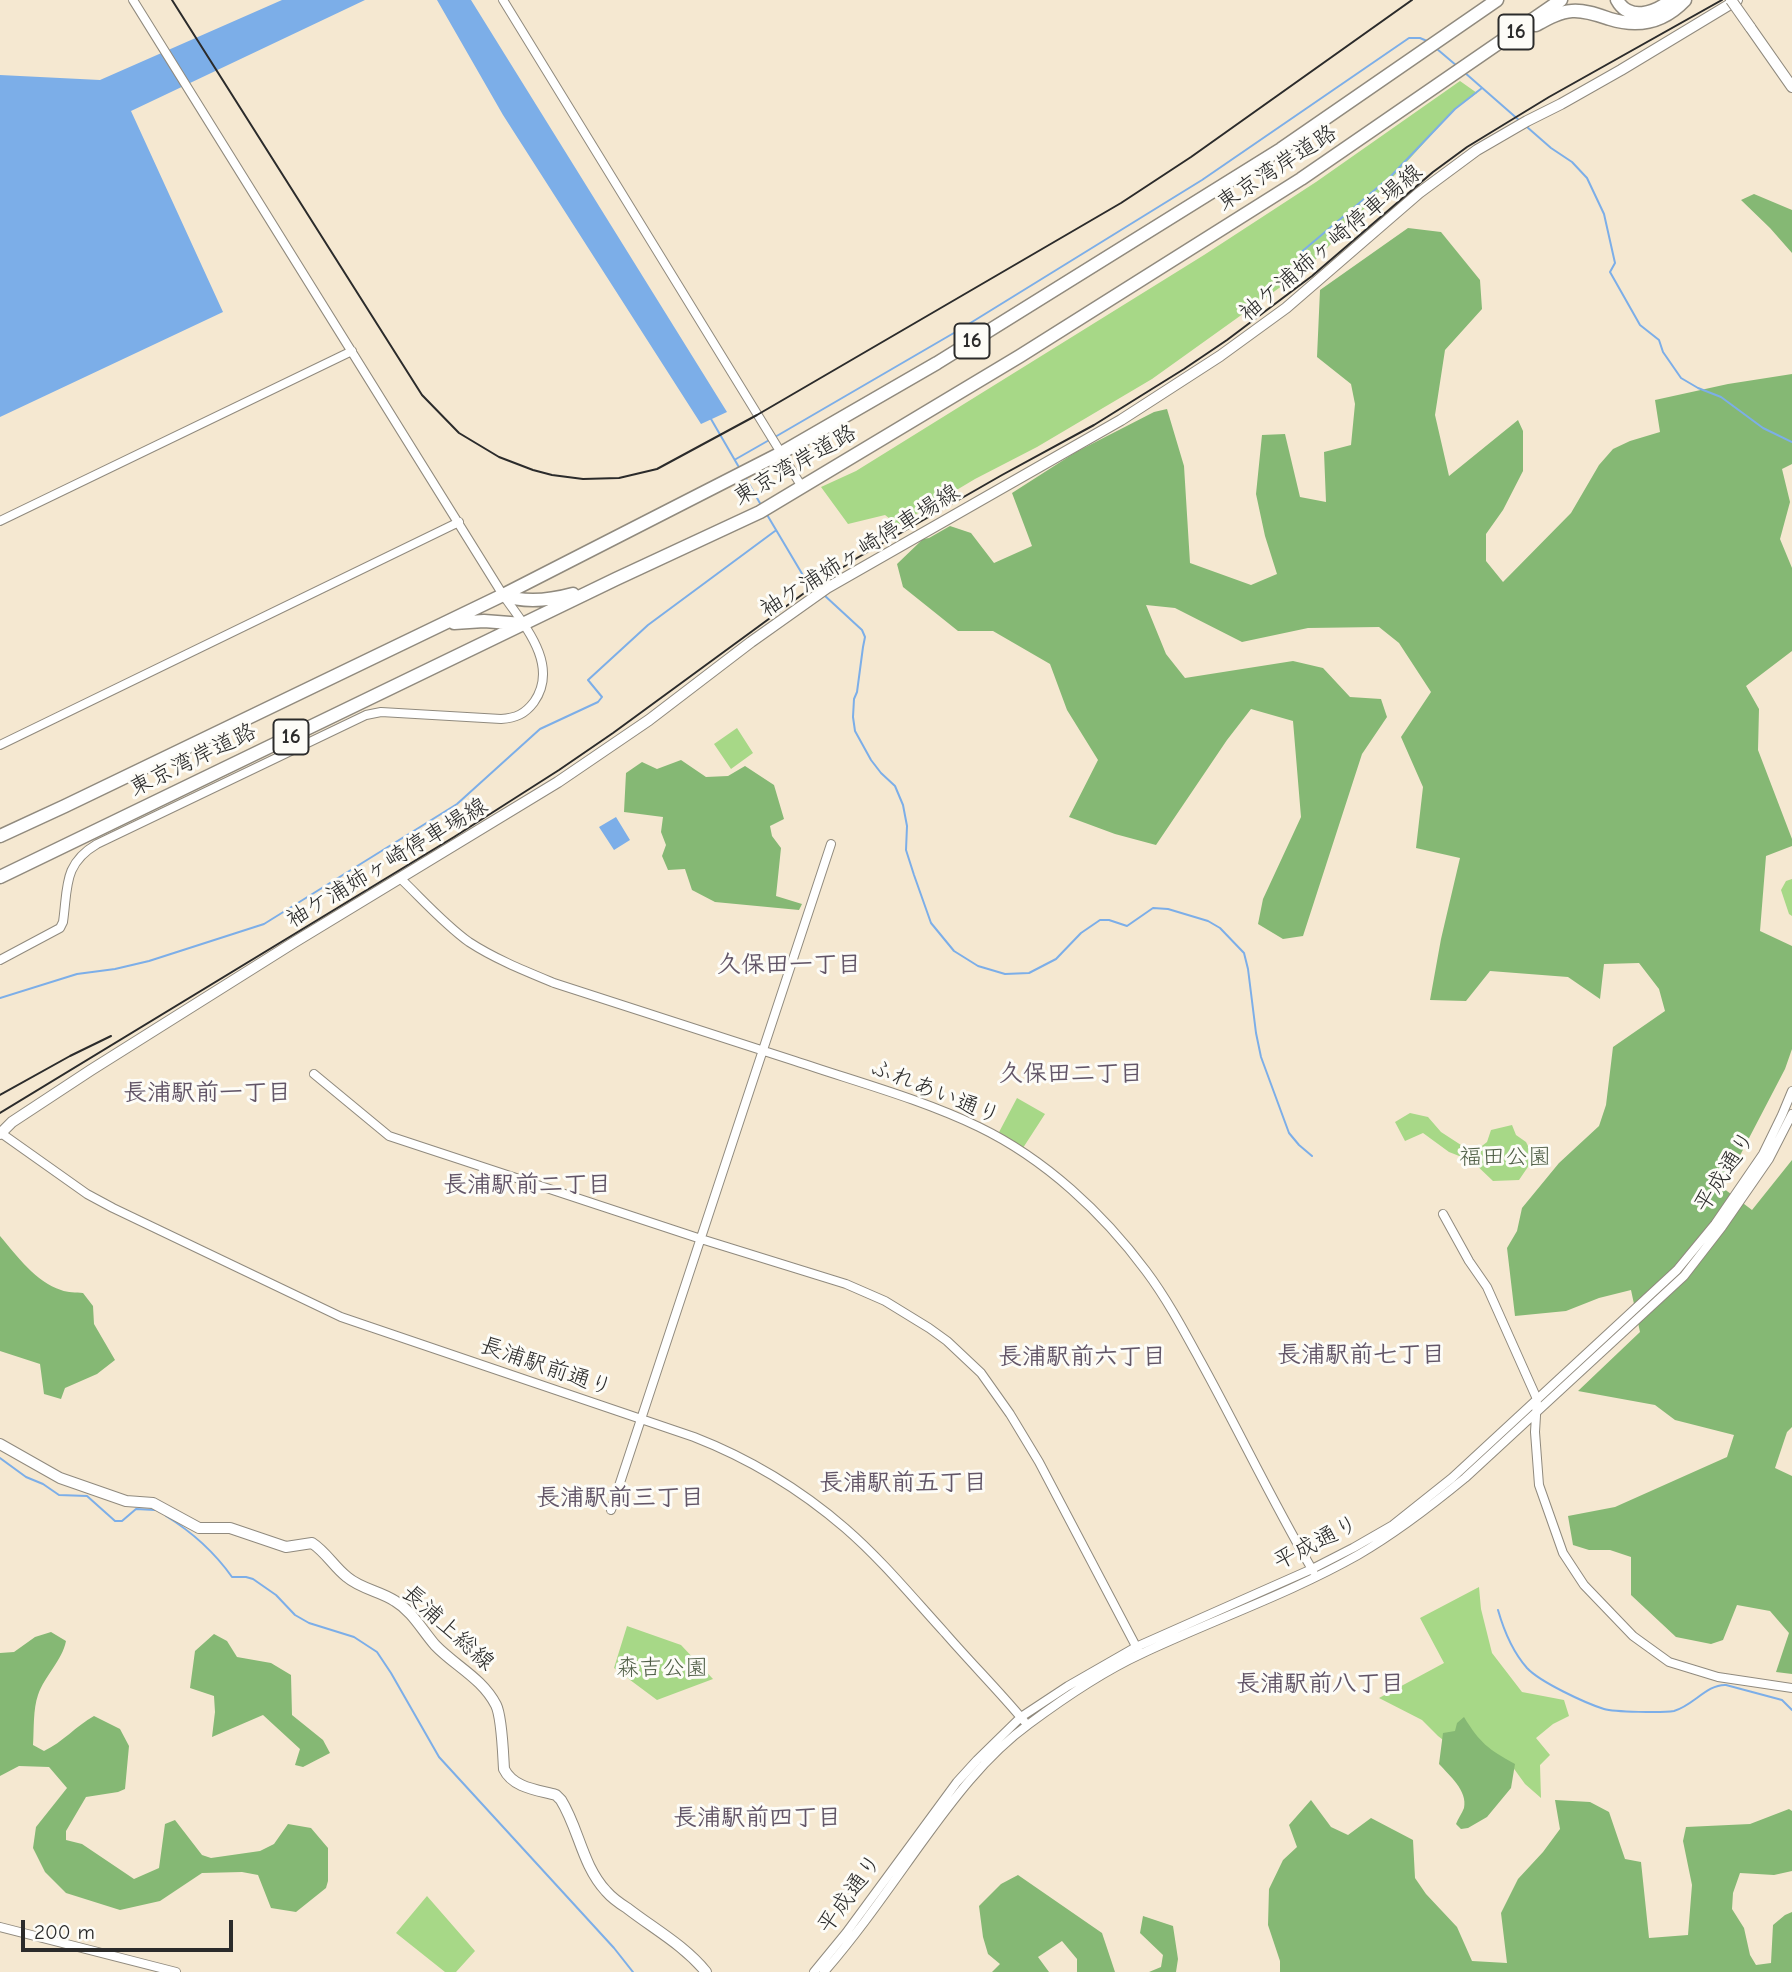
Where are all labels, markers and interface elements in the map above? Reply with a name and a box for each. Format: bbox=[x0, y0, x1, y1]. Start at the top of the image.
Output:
road number: 16 bbox=[1498, 14, 1534, 50]
street label: 東京湾岸道路 bbox=[1212, 119, 1342, 217]
street label: 袖ケ浦姉ヶ崎停車場線 bbox=[1234, 159, 1428, 327]
road number: 16 bbox=[954, 324, 990, 358]
street label: 東京湾岸道路 bbox=[728, 419, 862, 511]
street label: 袖ケ浦姉ヶ崎停車場線 bbox=[755, 478, 965, 624]
street label: 東京湾岸道路 bbox=[125, 717, 261, 803]
road number: 16 bbox=[274, 720, 308, 754]
street label: 袖ケ浦姉ヶ崎停車場線 bbox=[281, 792, 493, 934]
district label: 久保田一丁目 bbox=[717, 951, 861, 979]
street label: ふれあい通り bbox=[866, 1053, 1004, 1131]
district label: 久保田二丁目 bbox=[999, 1060, 1143, 1088]
district label: 長浦駅前一丁目 bbox=[123, 1079, 291, 1107]
street label: 平成通り bbox=[1688, 1126, 1762, 1218]
park label: 福田公園 bbox=[1459, 1143, 1551, 1171]
district label: 長浦駅前二丁目 bbox=[443, 1171, 611, 1199]
street label: 長浦駅前通り bbox=[476, 1331, 616, 1403]
district label: 長浦駅前七丁目 bbox=[1277, 1341, 1445, 1369]
district label: 長浦駅前六丁目 bbox=[998, 1343, 1166, 1371]
district label: 長浦駅前五丁目 bbox=[819, 1469, 987, 1497]
district label: 長浦駅前三丁目 bbox=[536, 1484, 704, 1512]
street label: 平成通り bbox=[1269, 1510, 1363, 1576]
street label: 長浦上総線 bbox=[396, 1579, 500, 1677]
park label: 森吉公園 bbox=[616, 1654, 708, 1682]
district label: 長浦駅前八丁目 bbox=[1236, 1670, 1404, 1698]
district label: 長浦駅前四丁目 bbox=[673, 1804, 841, 1832]
street label: 平成通り bbox=[812, 1849, 888, 1939]
scale bar bbox=[24, 1906, 236, 1950]
text: 200 m bbox=[34, 1920, 95, 1944]

